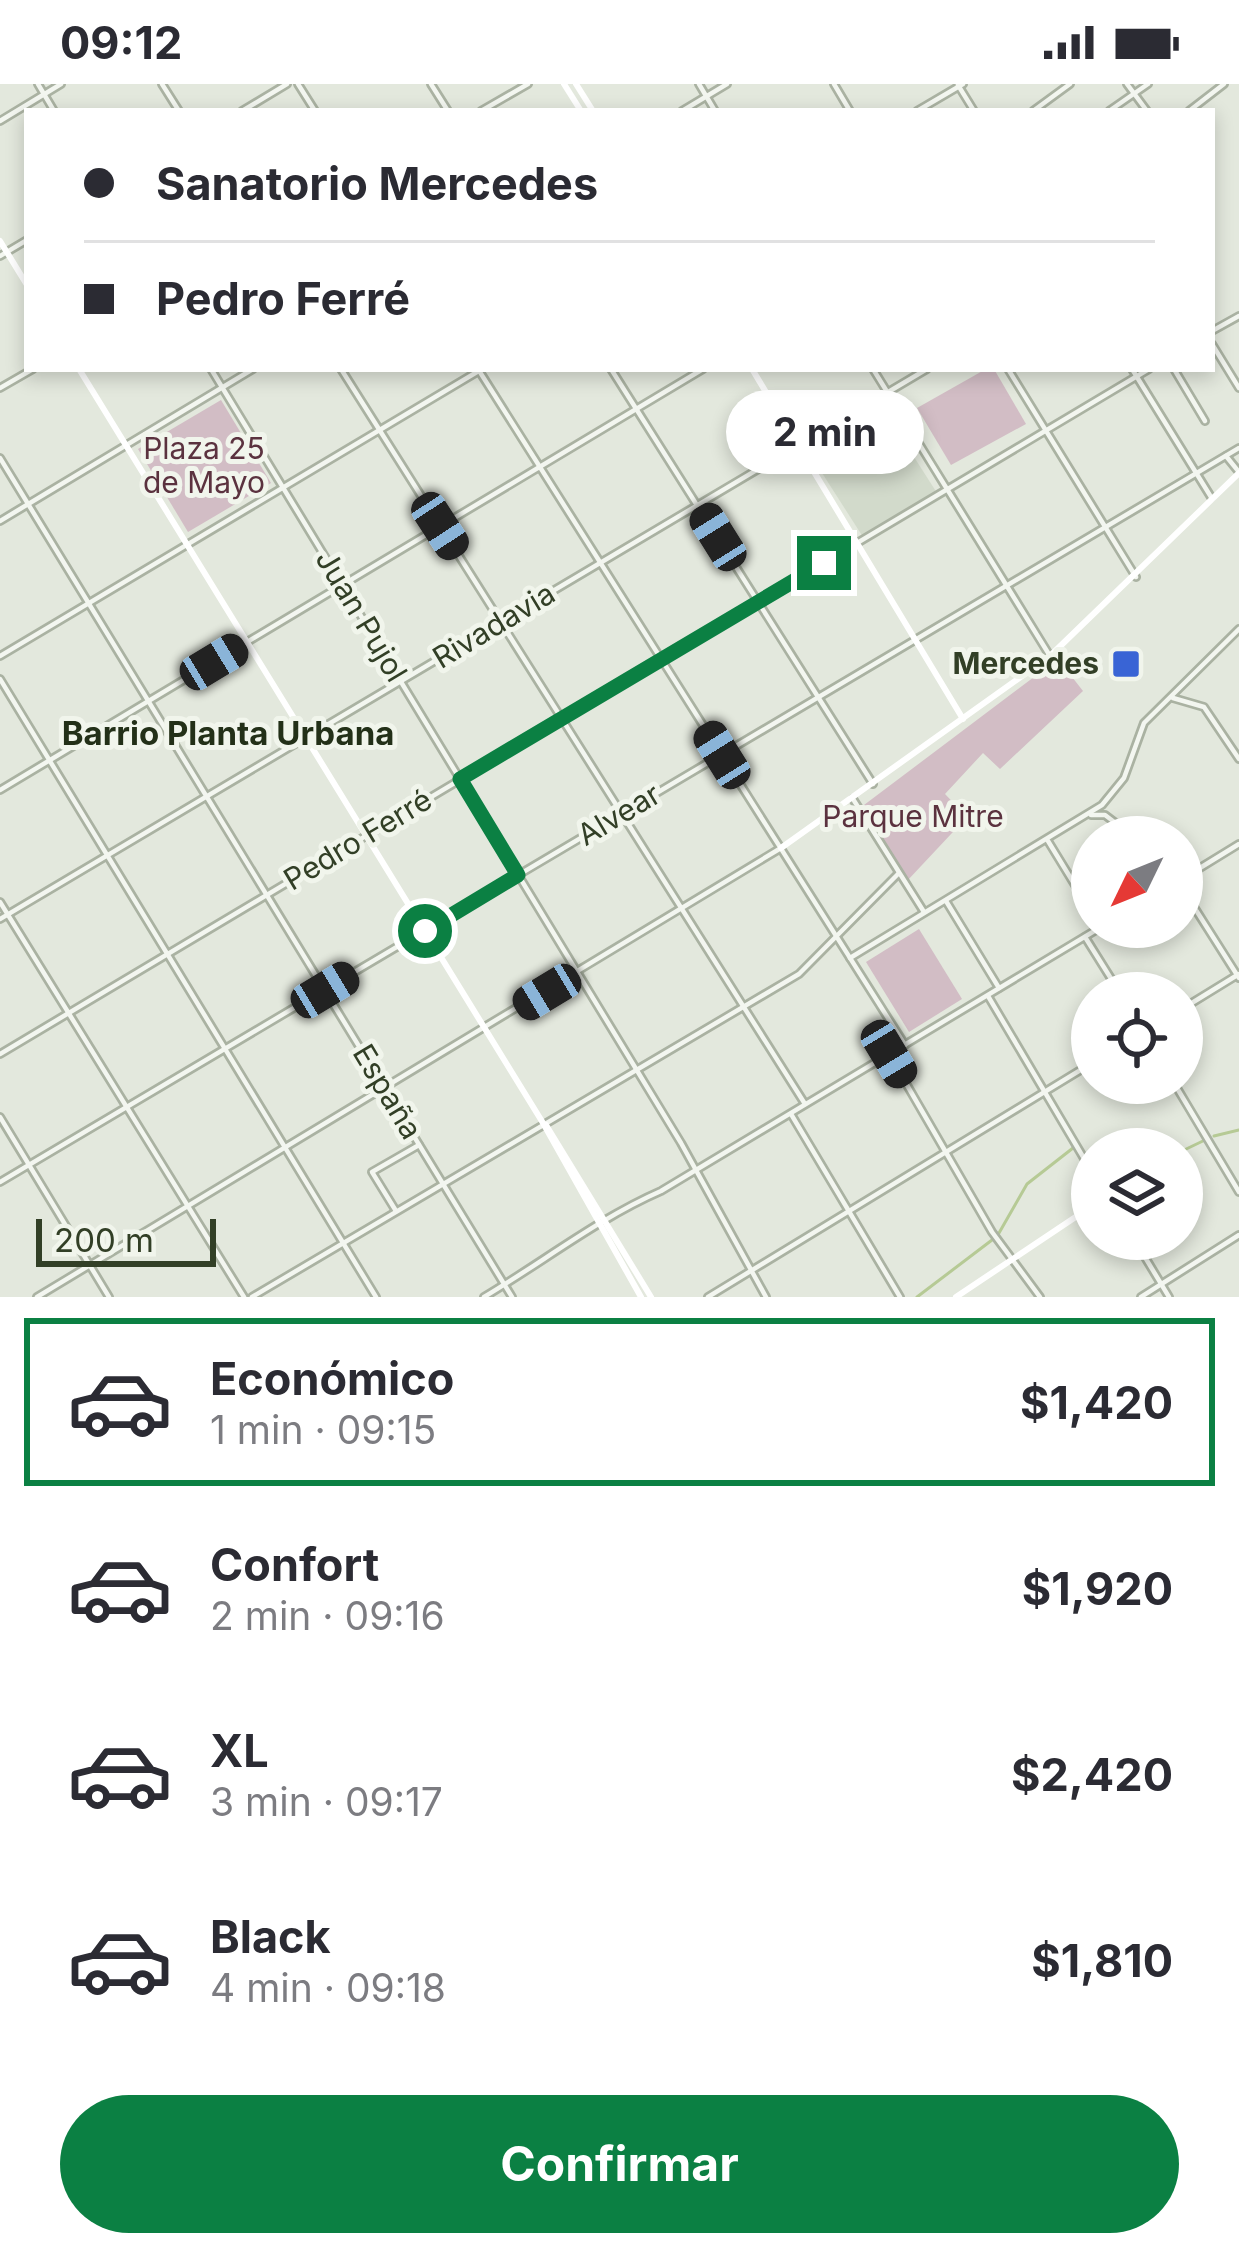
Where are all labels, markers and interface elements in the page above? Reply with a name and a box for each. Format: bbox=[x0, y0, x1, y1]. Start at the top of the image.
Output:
text: 09:12 bbox=[60, 15, 182, 70]
text: Sanatorio Mercedes bbox=[156, 156, 598, 211]
text: Pedro Ferré bbox=[156, 271, 410, 326]
callout: 2 min bbox=[725, 389, 923, 473]
text: 2 min bbox=[773, 408, 877, 455]
park label: Plaza 25 de Mayo bbox=[143, 430, 265, 500]
car bbox=[405, 486, 475, 566]
car bbox=[684, 497, 752, 577]
route end bbox=[797, 536, 851, 590]
street label: Juan Pujol bbox=[308, 543, 415, 688]
street label: Rivadavia bbox=[426, 575, 561, 676]
car bbox=[174, 628, 254, 696]
place label: Mercedes bbox=[953, 645, 1099, 681]
marker: Mercedes bbox=[1110, 648, 1142, 680]
district label: Barrio Planta Urbana bbox=[62, 713, 394, 753]
car bbox=[688, 715, 756, 795]
street label: Alvear bbox=[571, 775, 666, 853]
street label: Pedro Ferré bbox=[277, 781, 438, 897]
park label: Parque Mitre bbox=[822, 798, 1004, 834]
north arrow bbox=[1071, 816, 1203, 948]
map controls bbox=[1071, 816, 1203, 1260]
route start bbox=[398, 904, 452, 958]
car bbox=[285, 956, 365, 1024]
car bbox=[507, 958, 587, 1026]
button: locate bbox=[1071, 972, 1203, 1104]
car bbox=[855, 1014, 923, 1094]
street label: España bbox=[346, 1038, 430, 1145]
button: layers bbox=[1071, 1128, 1203, 1260]
scale bar bbox=[36, 1213, 216, 1266]
text: 200 m bbox=[54, 1220, 154, 1260]
icon: car bbox=[66, 1348, 174, 1456]
text: Económico bbox=[210, 1351, 454, 1406]
text: $1,420 bbox=[1020, 1375, 1173, 1430]
text: 1 min · 09:15 bbox=[210, 1406, 436, 1453]
icon: car bbox=[66, 1534, 174, 1642]
text: Confort bbox=[210, 1537, 379, 1592]
text: $1,920 bbox=[1022, 1561, 1173, 1616]
text: 2 min · 09:16 bbox=[210, 1592, 445, 1639]
icon: car bbox=[66, 1720, 174, 1828]
text: XL bbox=[210, 1723, 269, 1778]
text: $2,420 bbox=[1011, 1747, 1173, 1802]
text: 3 min · 09:17 bbox=[210, 1778, 443, 1825]
icon: car bbox=[66, 1906, 174, 2014]
text: Black bbox=[210, 1909, 331, 1964]
text: $1,810 bbox=[1031, 1933, 1173, 1988]
text: 4 min · 09:18 bbox=[210, 1964, 446, 2011]
button: Confirmar bbox=[60, 2095, 1179, 2233]

